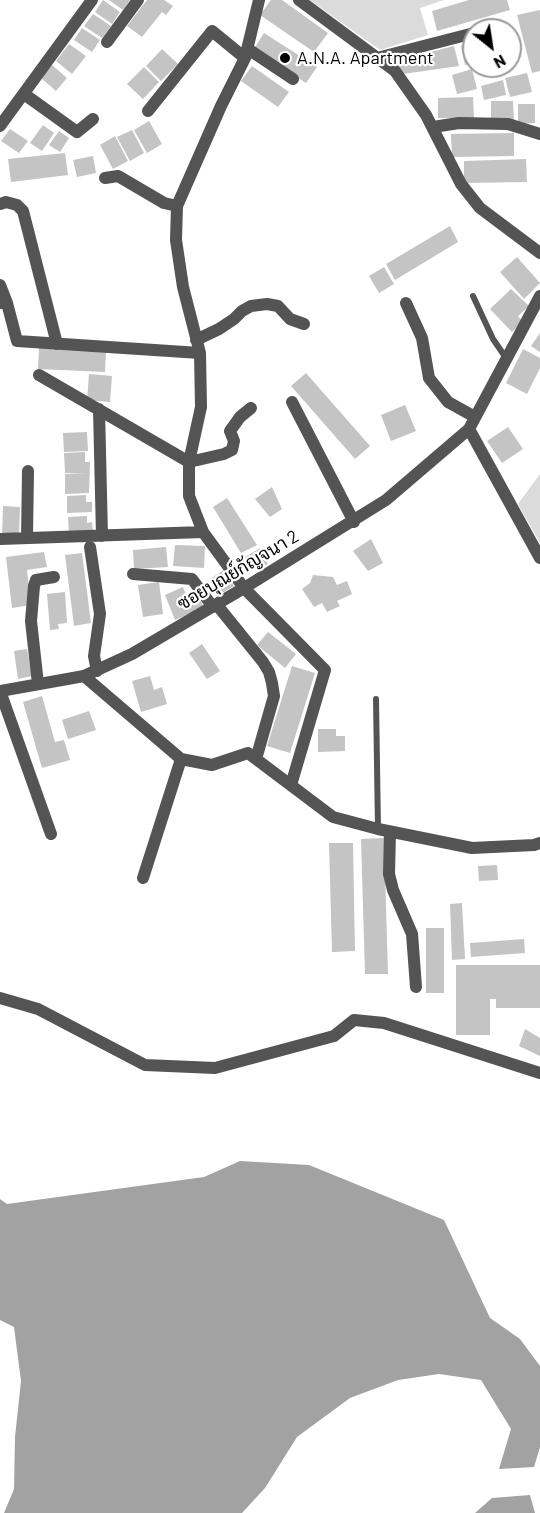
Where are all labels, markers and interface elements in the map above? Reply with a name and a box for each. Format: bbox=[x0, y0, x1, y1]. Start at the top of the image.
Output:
north arrow bbox=[462, 18, 522, 78]
place label: A.N.A. Apartment bbox=[297, 47, 434, 69]
marker: A.N.A. Apartment bbox=[278, 51, 292, 65]
text: N bbox=[491, 51, 510, 73]
street label: ซอยบุณย์กัญจนา 2 bbox=[173, 525, 303, 615]

